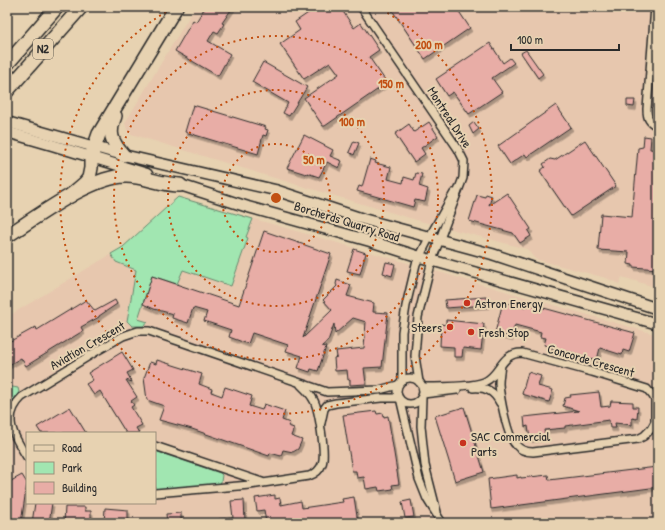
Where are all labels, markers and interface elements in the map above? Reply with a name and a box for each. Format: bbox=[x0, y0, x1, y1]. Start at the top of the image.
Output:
scale bar bbox=[511, 26, 619, 52]
text: 100 m bbox=[517, 31, 543, 48]
text: 200 m bbox=[415, 36, 443, 53]
road number: N2 bbox=[33, 39, 53, 59]
text: 150 m bbox=[378, 75, 404, 92]
street label: Montreal Drive bbox=[424, 83, 476, 151]
text: 100 m bbox=[339, 113, 365, 130]
text: 50 m bbox=[303, 151, 325, 168]
centre of rings bbox=[269, 191, 283, 205]
street label: Borcherds Quarry Road bbox=[292, 196, 402, 246]
place label: Astron Energy bbox=[475, 294, 544, 312]
marker: Astron Energy bbox=[462, 298, 472, 308]
street label: Aviation Crescent bbox=[46, 316, 128, 374]
place label: Steers bbox=[411, 318, 442, 336]
marker: Steers bbox=[445, 322, 455, 332]
place label: Fresh Stop bbox=[478, 323, 529, 341]
marker: Fresh Stop bbox=[466, 327, 476, 337]
street label: Concorde Crescent bbox=[545, 339, 637, 381]
place label: SAC Commercial Parts bbox=[471, 427, 551, 460]
legend bbox=[26, 432, 156, 504]
marker: SAC Commercial Parts bbox=[458, 438, 468, 448]
text: Road bbox=[62, 439, 82, 456]
text: Park bbox=[62, 459, 82, 476]
text: Building bbox=[62, 479, 97, 496]

